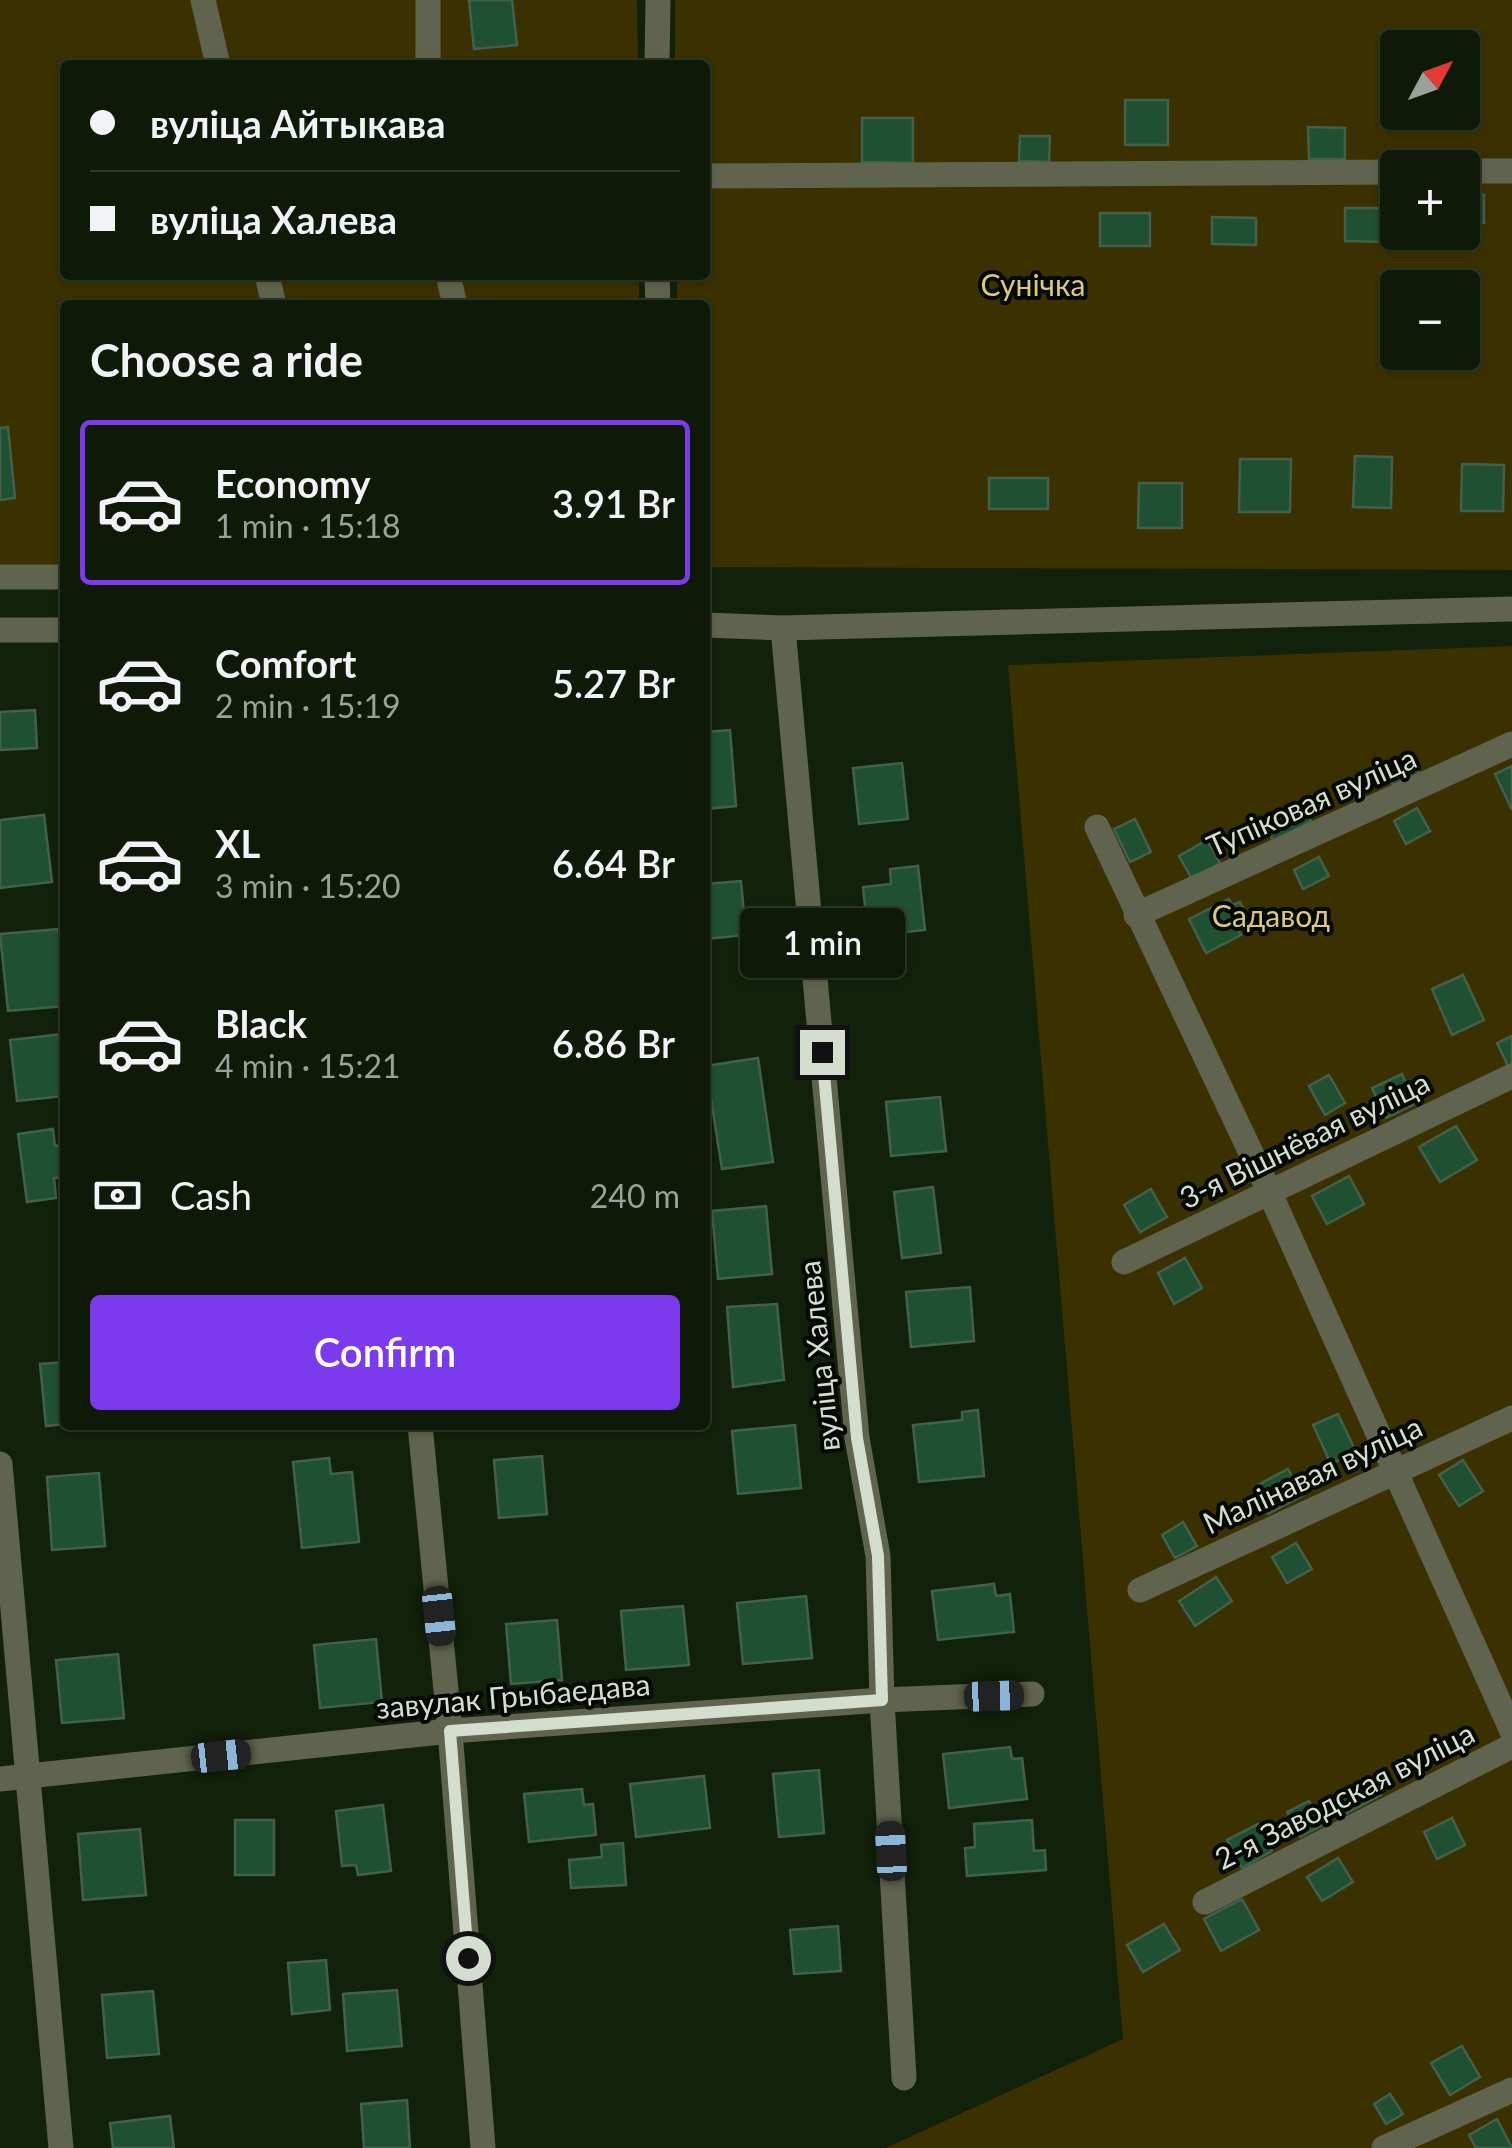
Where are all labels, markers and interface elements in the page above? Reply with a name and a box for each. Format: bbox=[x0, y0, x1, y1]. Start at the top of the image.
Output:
north arrow bbox=[1380, 30, 1480, 130]
map controls bbox=[1380, 30, 1480, 370]
text: вуліца Айтыкава bbox=[150, 100, 445, 146]
button: + bbox=[1380, 150, 1480, 250]
text: вуліца Халева bbox=[150, 196, 397, 242]
park label: Сунічка bbox=[981, 266, 1085, 302]
button: − bbox=[1380, 270, 1480, 370]
text: Choose a ride bbox=[90, 333, 363, 387]
icon: car bbox=[95, 458, 185, 548]
text: Economy bbox=[215, 460, 370, 506]
text: 3.91 Br bbox=[552, 480, 675, 526]
text: 1 min · 15:18 bbox=[215, 506, 401, 545]
icon: car bbox=[95, 638, 185, 728]
text: Comfort bbox=[215, 640, 356, 686]
text: 5.27 Br bbox=[552, 660, 675, 706]
text: 2 min · 15:19 bbox=[215, 686, 401, 725]
street label: Тупіковая вуліца bbox=[1201, 739, 1421, 863]
icon: car bbox=[95, 818, 185, 908]
text: XL bbox=[215, 820, 260, 866]
text: 6.64 Br bbox=[552, 840, 675, 886]
text: 3 min · 15:20 bbox=[215, 866, 401, 905]
park label: Садавод bbox=[1212, 897, 1330, 933]
callout: 1 min bbox=[740, 907, 904, 977]
text: 1 min bbox=[783, 923, 862, 962]
icon: car bbox=[95, 998, 185, 1088]
text: Black bbox=[215, 1000, 307, 1046]
text: 6.86 Br bbox=[552, 1020, 675, 1066]
route end bbox=[800, 1030, 845, 1075]
text: 4 min · 15:21 bbox=[215, 1046, 401, 1085]
street label: 3-я Вішнёвая вуліца bbox=[1173, 1063, 1435, 1215]
icon: cash bbox=[90, 1168, 145, 1223]
text: Cash bbox=[170, 1172, 252, 1218]
text: 240 m bbox=[590, 1176, 680, 1215]
street label: вуліца Халева bbox=[790, 1259, 846, 1453]
button: Confirm bbox=[90, 1295, 680, 1410]
street label: Малінавая вуліца bbox=[1197, 1407, 1427, 1541]
car bbox=[421, 1585, 457, 1647]
street label: завулак Грыбаедава bbox=[374, 1665, 652, 1725]
car bbox=[963, 1680, 1025, 1712]
street label: 2-я Заводская вуліца bbox=[1208, 1714, 1480, 1876]
car bbox=[190, 1738, 252, 1774]
car bbox=[874, 1820, 908, 1882]
route start bbox=[446, 1936, 491, 1981]

